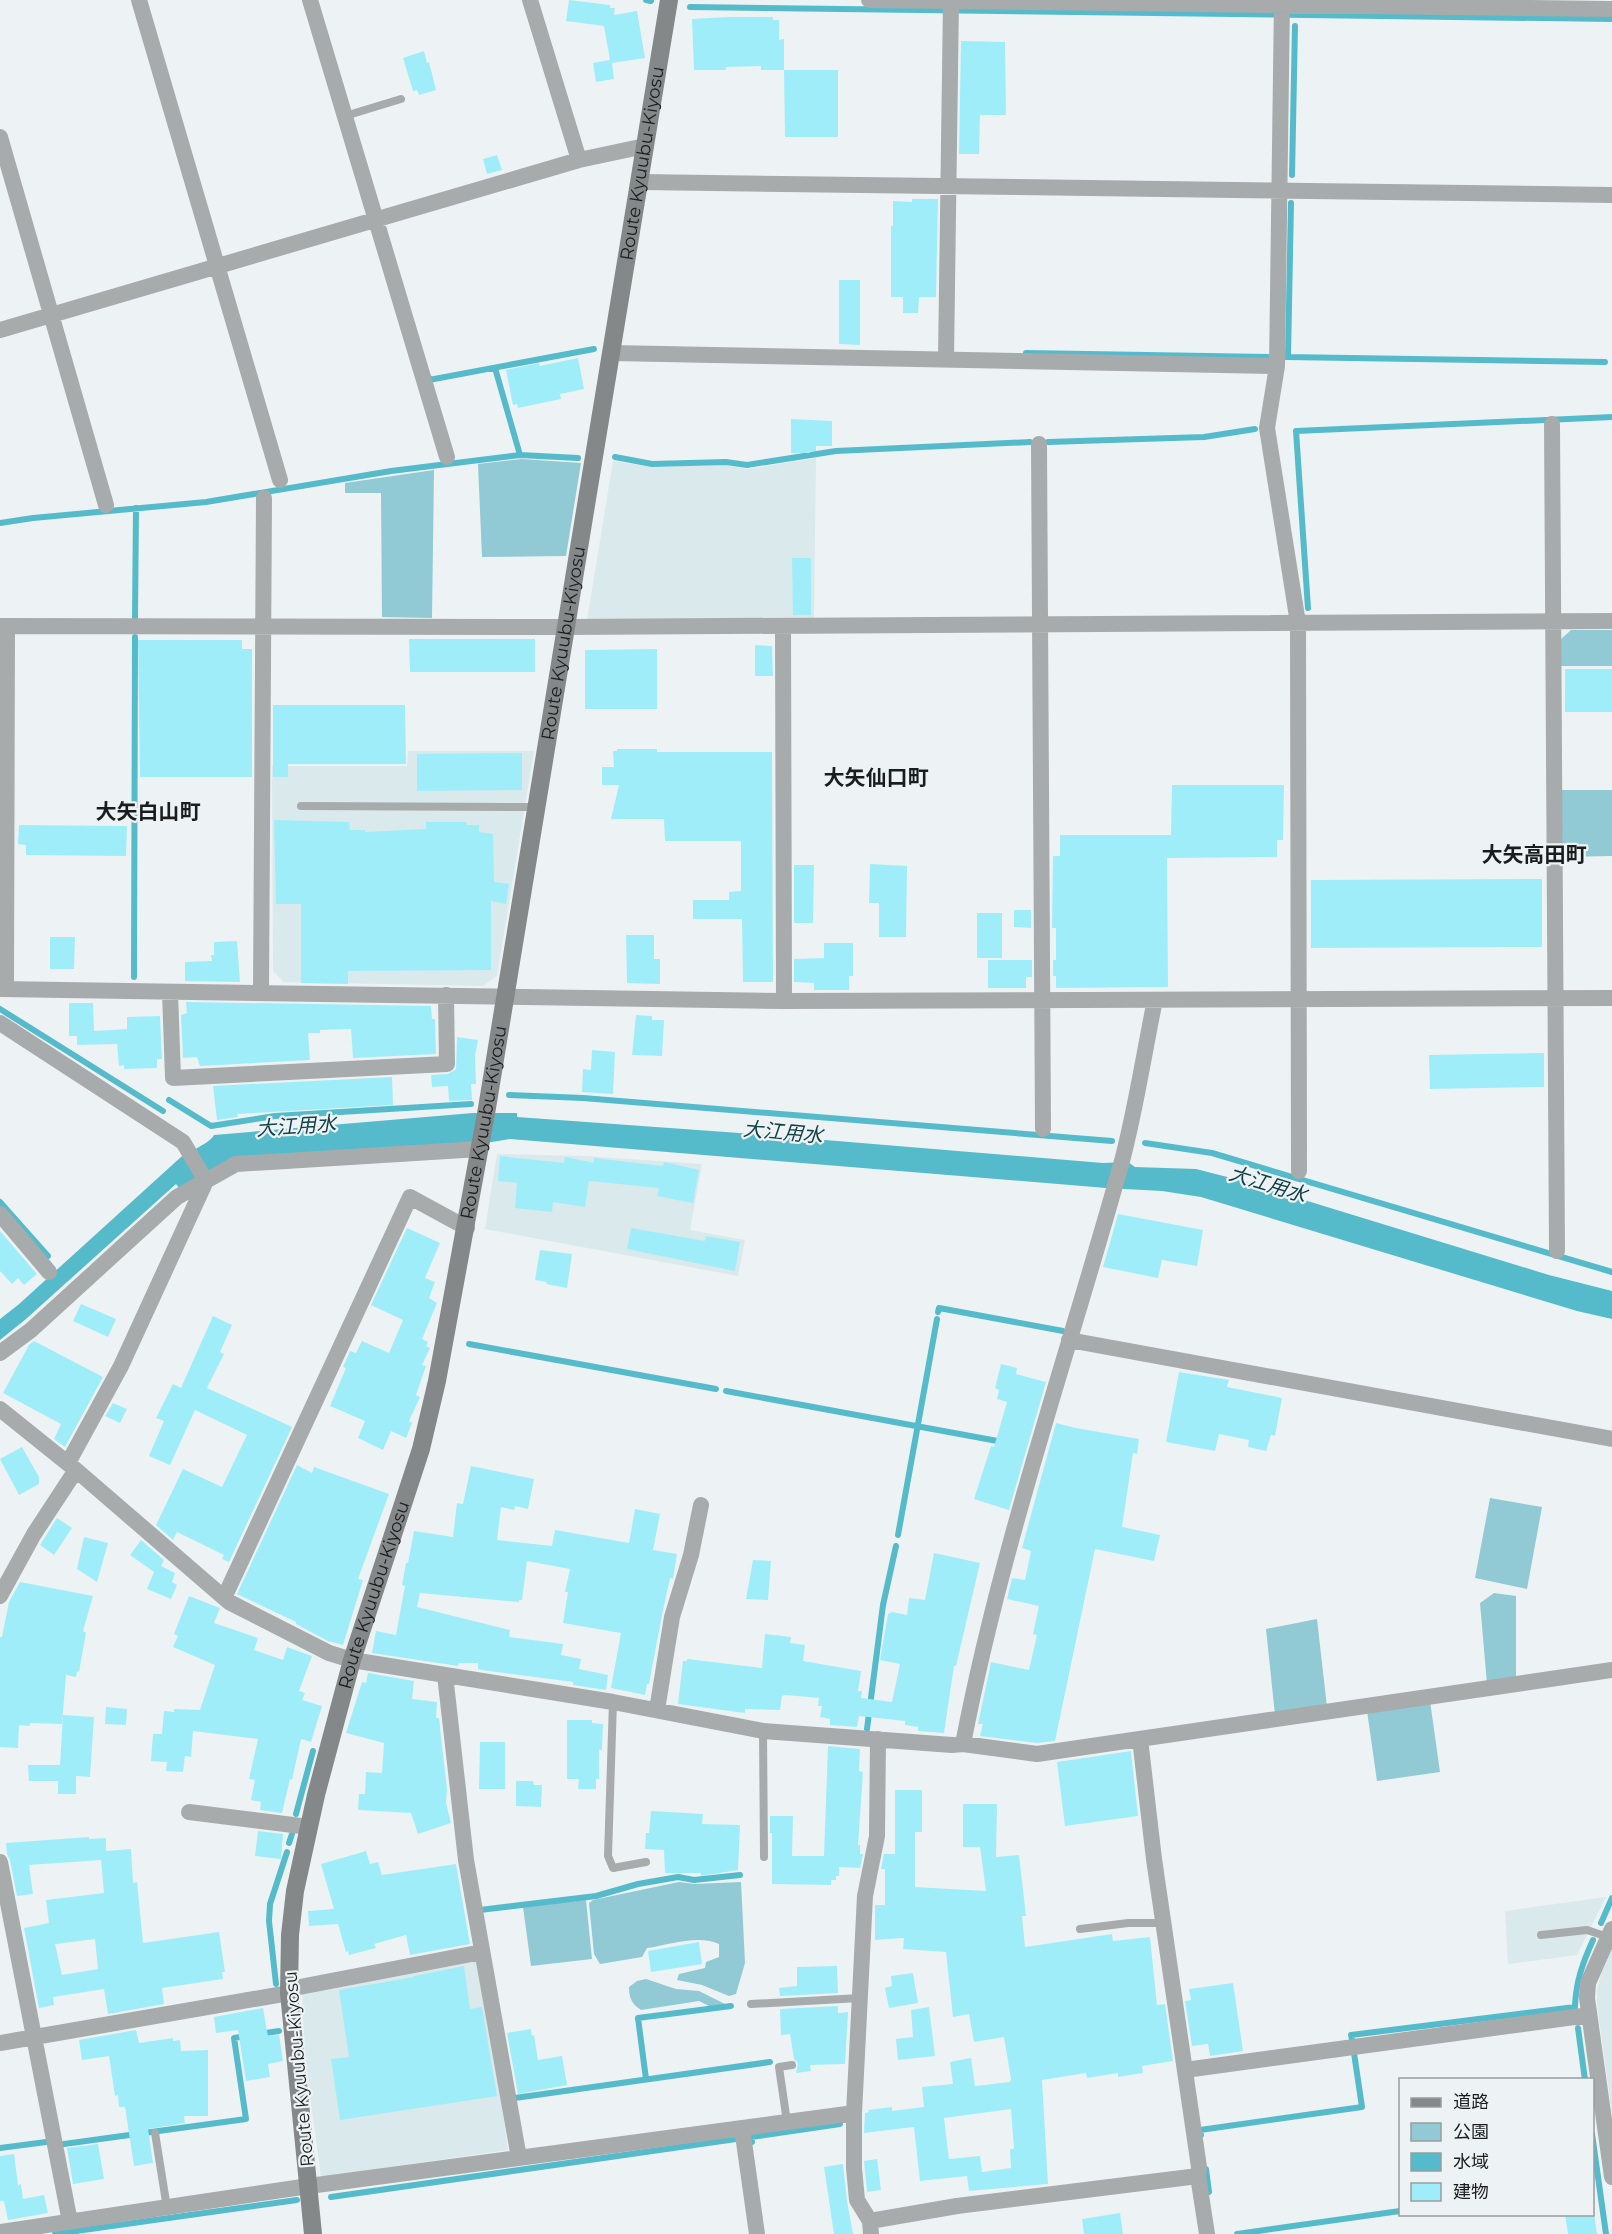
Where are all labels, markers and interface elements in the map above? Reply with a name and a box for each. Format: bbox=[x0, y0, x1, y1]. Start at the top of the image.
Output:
street label: Route Kyuubu-Kiyosu bbox=[615, 65, 669, 262]
street label: Route Kyuubu-Kiyosu bbox=[537, 544, 590, 742]
district label: 大矢仙口町 bbox=[824, 765, 929, 790]
district label: 大矢白山町 bbox=[96, 799, 201, 824]
district label: 大矢高田町 bbox=[1482, 842, 1587, 867]
street label: Route Kyuubu-Kiyosu bbox=[456, 1024, 511, 1221]
water label: 大江用水 bbox=[255, 1111, 339, 1141]
water label: 大江用水 bbox=[742, 1117, 826, 1148]
water label: 大江用水 bbox=[1226, 1161, 1312, 1208]
street label: Route Kyuubu-Kiyosu bbox=[334, 1498, 414, 1691]
street label: Route Kyuubu-Kiyosu bbox=[279, 1970, 319, 2168]
legend bbox=[1399, 2078, 1594, 2216]
text: 道路 bbox=[1453, 2091, 1489, 2113]
text: 公園 bbox=[1453, 2121, 1489, 2143]
text: 水域 bbox=[1453, 2151, 1489, 2173]
text: 建物 bbox=[1453, 2181, 1489, 2203]

